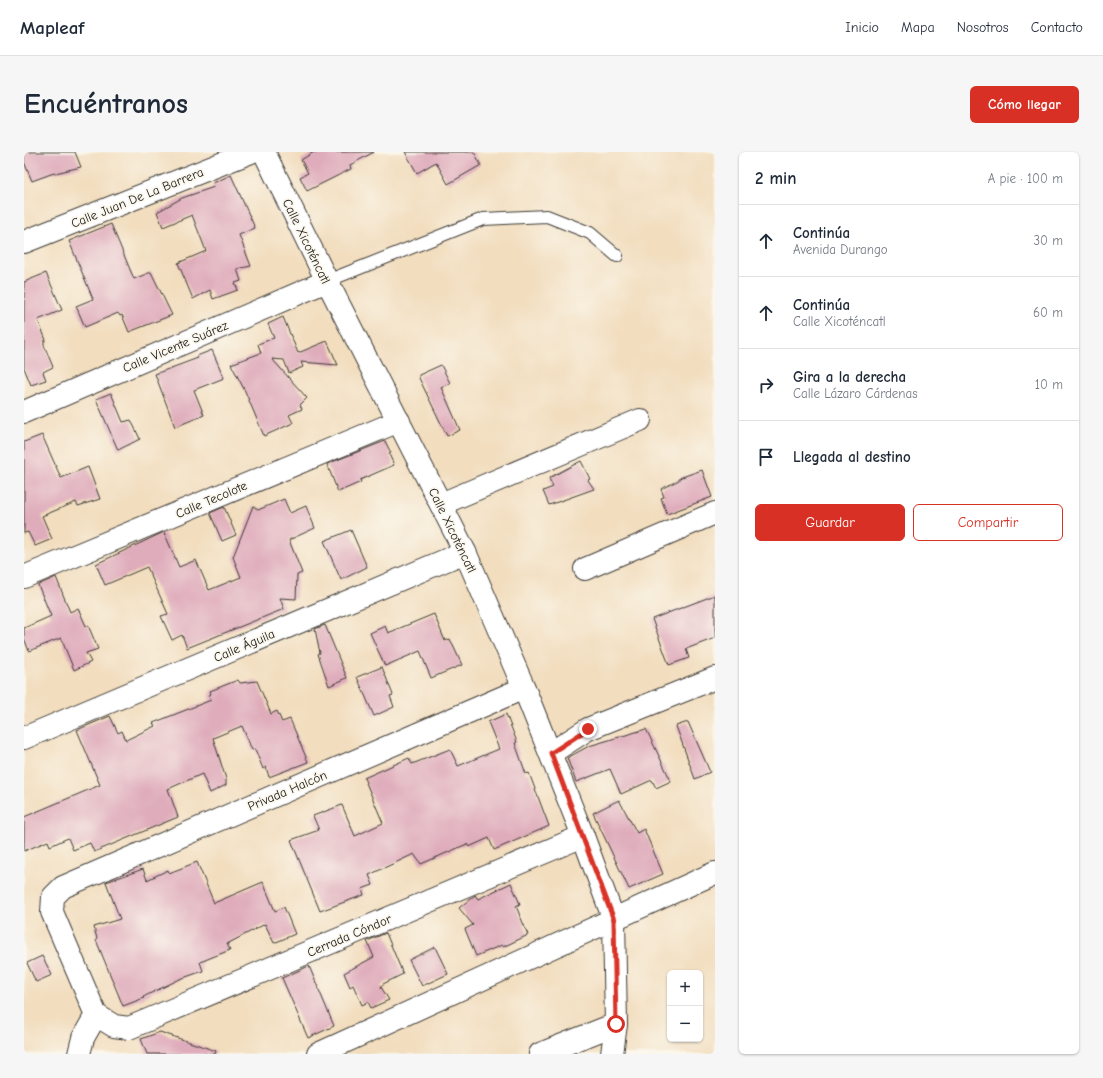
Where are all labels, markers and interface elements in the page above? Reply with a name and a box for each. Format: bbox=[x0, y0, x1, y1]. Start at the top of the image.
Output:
text: Mapleaf bbox=[20, 17, 84, 39]
text: Inicio bbox=[845, 19, 879, 36]
text: Mapa bbox=[901, 19, 935, 36]
text: Nosotros bbox=[957, 19, 1009, 36]
text: Contacto bbox=[1031, 19, 1083, 36]
button: Cómo llegar bbox=[970, 86, 1079, 123]
text: Encuéntranos bbox=[24, 88, 188, 120]
street label: Calle Juan De La Barrera bbox=[69, 164, 206, 231]
text: 2 min bbox=[755, 169, 796, 188]
text: A pie · 100 m bbox=[988, 171, 1063, 186]
street label: Calle Xicoténcatl bbox=[279, 196, 334, 286]
text: Continúa bbox=[793, 224, 850, 242]
icon: ahead bbox=[755, 230, 777, 252]
text: 30 m bbox=[1033, 233, 1063, 248]
text: Avenida Durango bbox=[793, 242, 888, 257]
text: Continúa bbox=[793, 296, 850, 314]
icon: ahead bbox=[755, 302, 777, 324]
text: 60 m bbox=[1033, 305, 1063, 320]
text: Calle Xicoténcatl bbox=[793, 314, 886, 329]
street label: Calle Vicente Suárez bbox=[120, 317, 230, 375]
text: Gira a la derecha bbox=[793, 368, 906, 386]
icon: right bbox=[755, 374, 777, 396]
text: 10 m bbox=[1035, 377, 1063, 392]
text: Calle Lázaro Cárdenas bbox=[793, 386, 918, 401]
icon: arrive bbox=[755, 446, 777, 468]
text: Llegada al destino bbox=[793, 448, 911, 466]
street label: Calle Tecolote bbox=[173, 477, 250, 521]
street label: Calle Xicoténcatl bbox=[425, 485, 480, 575]
button: Guardar bbox=[755, 504, 905, 541]
button: Compartir bbox=[913, 504, 1063, 541]
street label: Calle Águila bbox=[211, 625, 277, 665]
route end bbox=[579, 720, 597, 738]
street label: Privada Halcón bbox=[245, 767, 329, 814]
street label: Cerrada Cóndor bbox=[305, 911, 394, 960]
map controls bbox=[667, 970, 703, 1042]
button: + bbox=[667, 970, 703, 1006]
button: − bbox=[667, 1006, 703, 1042]
route start bbox=[607, 1015, 625, 1033]

